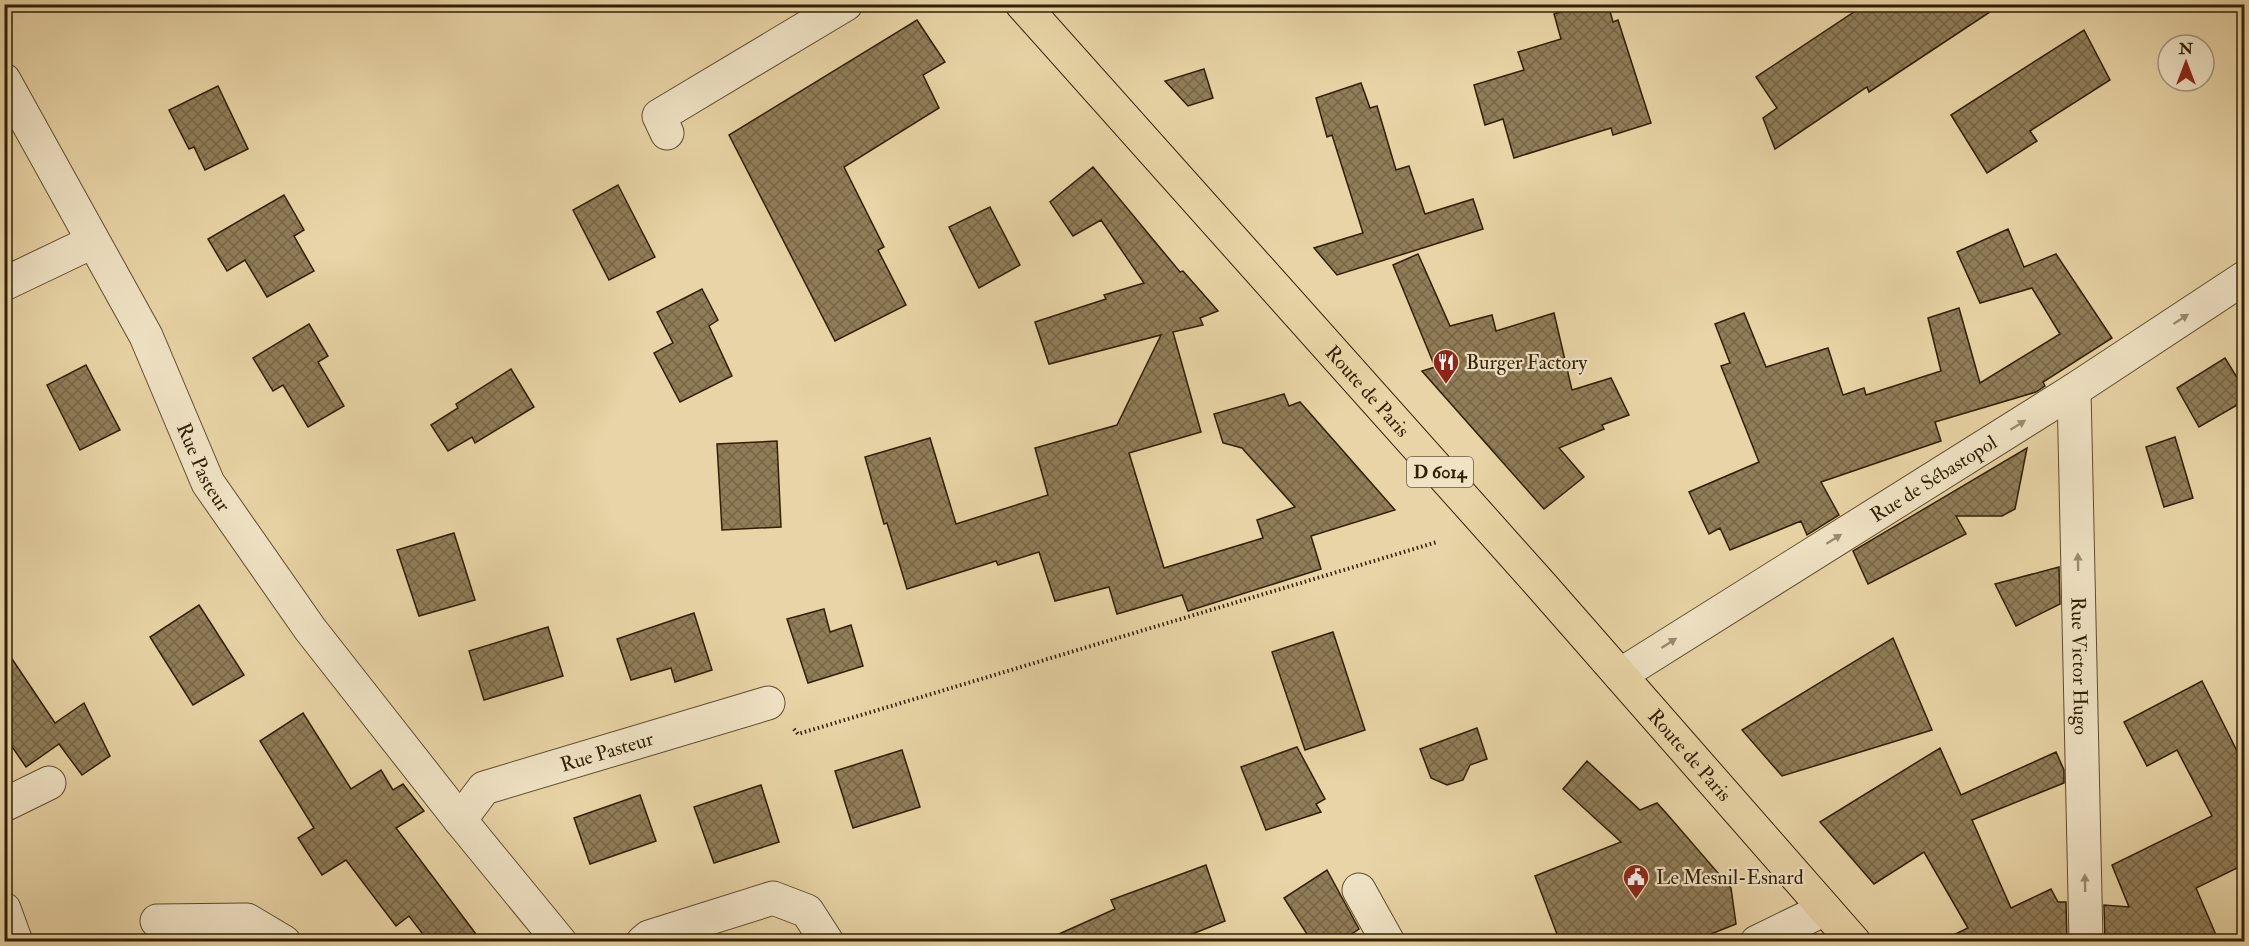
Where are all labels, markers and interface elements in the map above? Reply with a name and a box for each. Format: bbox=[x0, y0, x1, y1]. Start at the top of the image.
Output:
north arrow bbox=[2156, 33, 2216, 93]
text: N bbox=[2178, 39, 2194, 59]
one-way arrow bbox=[2173, 313, 2189, 325]
street label: Route de Paris bbox=[1320, 340, 1415, 442]
restaurant icon: Burger Factory bbox=[1431, 347, 1461, 385]
place label: Burger Factory bbox=[1466, 350, 1588, 375]
street label: Rue Pasteur bbox=[171, 419, 237, 517]
one-way arrow bbox=[2009, 419, 2026, 430]
street label: Rue de Sébastopol bbox=[1865, 429, 2001, 527]
road number: D 6014 bbox=[1407, 457, 1473, 487]
one-way arrow bbox=[1826, 533, 1842, 544]
one-way arrow bbox=[2073, 553, 2083, 572]
street label: Rue Victor Hugo bbox=[2066, 597, 2094, 735]
one-way arrow bbox=[1661, 638, 1678, 649]
street label: Route de Paris bbox=[1643, 704, 1737, 806]
street label: Rue Pasteur bbox=[557, 725, 657, 777]
public building icon: Le Mesnil-Esnard bbox=[1621, 862, 1651, 900]
place label: Le Mesnil-Esnard bbox=[1656, 865, 1804, 890]
one-way arrow bbox=[2080, 874, 2090, 893]

